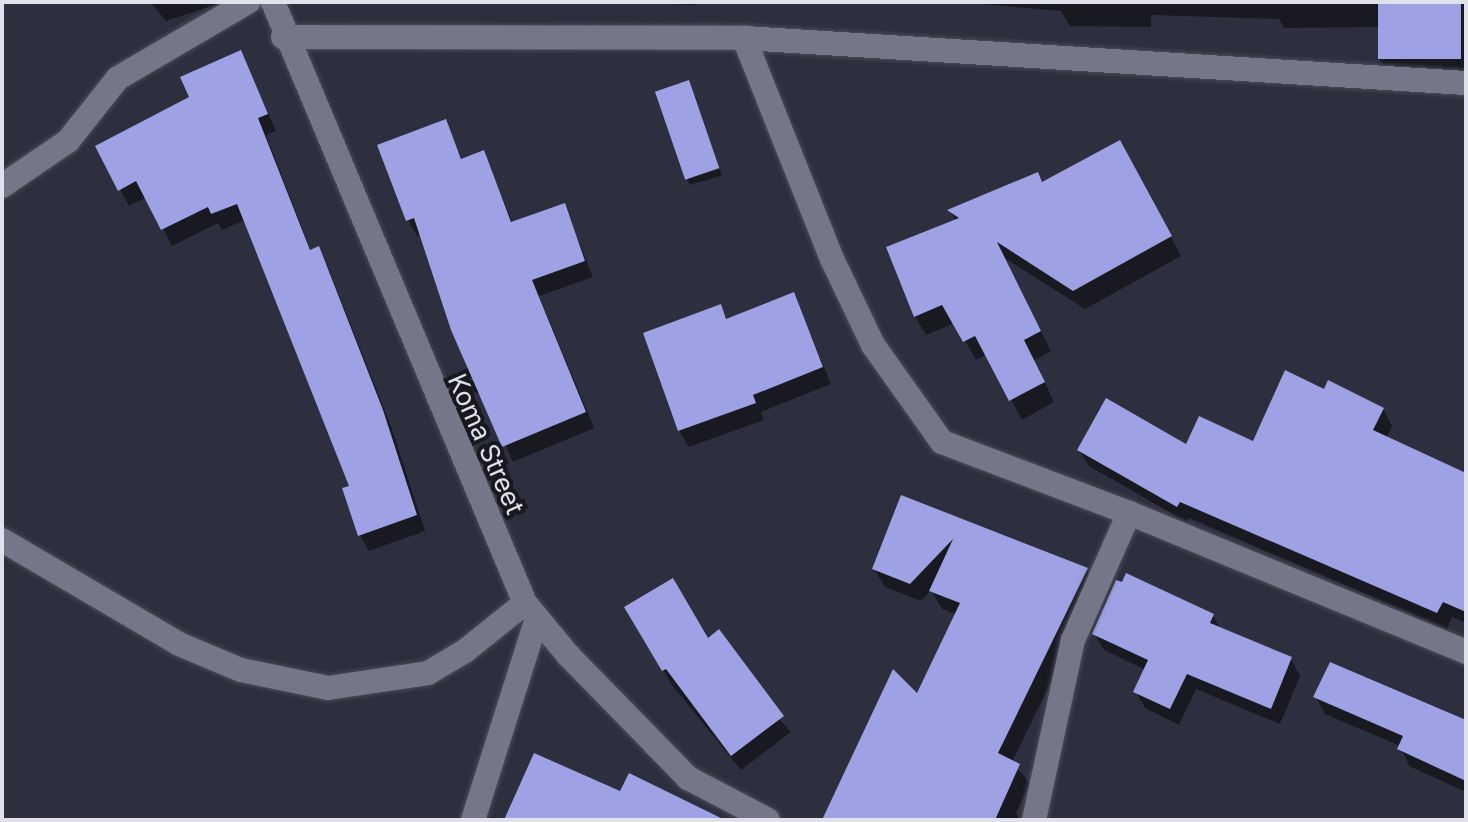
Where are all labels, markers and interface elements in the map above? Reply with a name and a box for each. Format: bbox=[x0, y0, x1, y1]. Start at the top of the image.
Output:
street label: Koma Street bbox=[441, 369, 531, 519]

